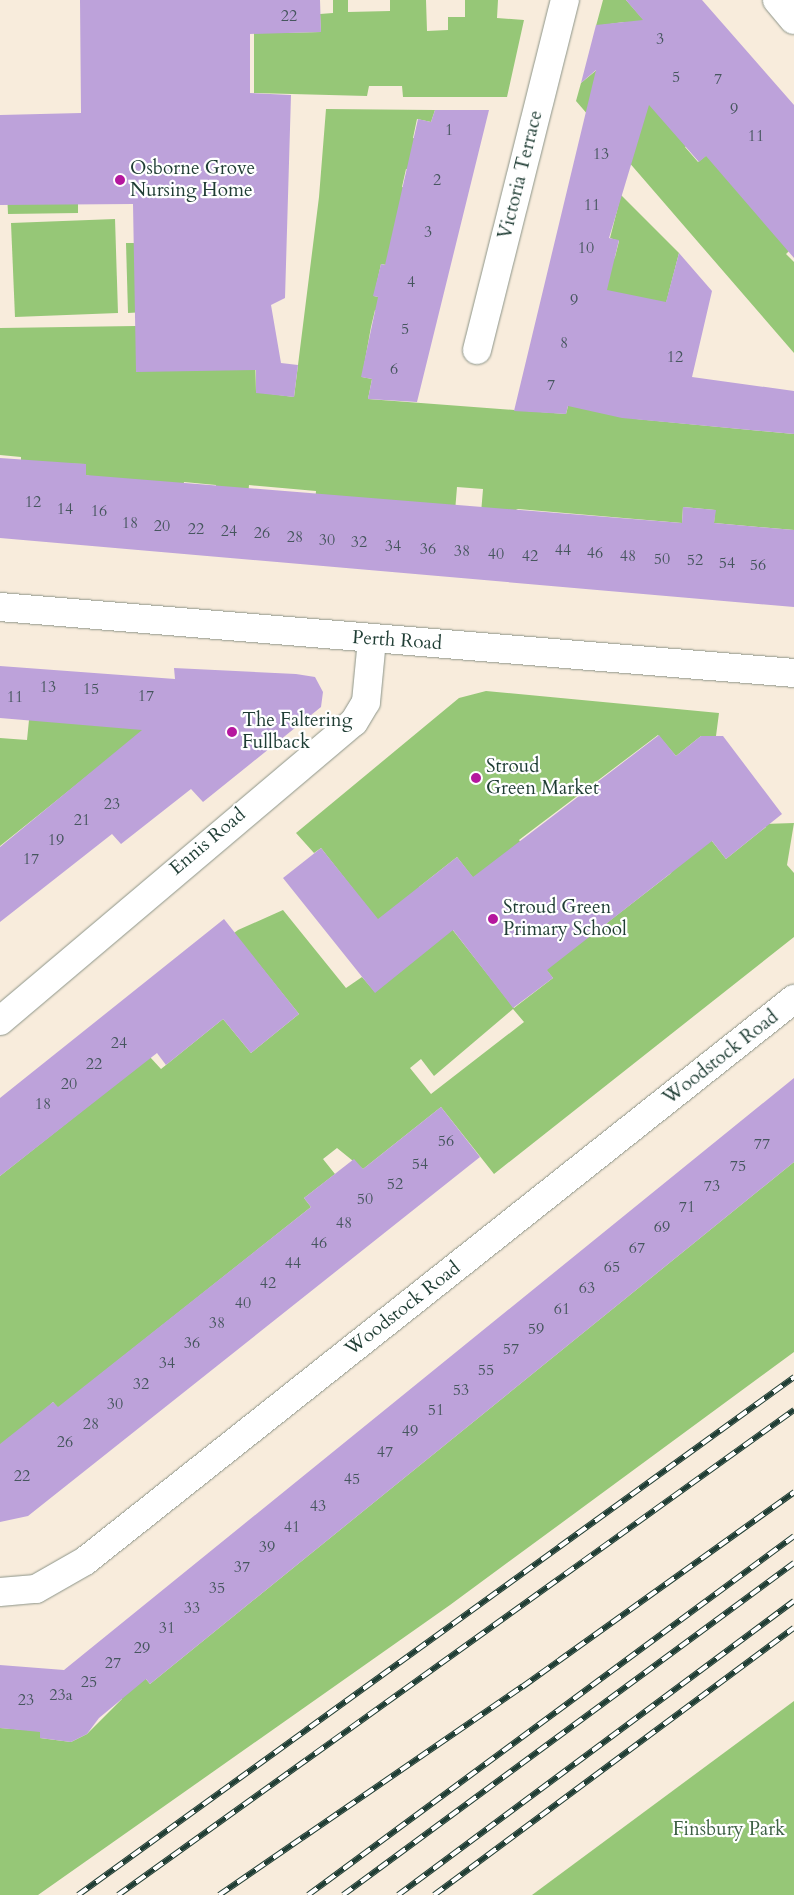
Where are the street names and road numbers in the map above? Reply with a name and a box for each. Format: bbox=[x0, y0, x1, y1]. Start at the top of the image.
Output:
street label: Victoria Terrace bbox=[494, 108, 548, 242]
street label: Perth Road bbox=[351, 626, 443, 656]
street label: Ennis Road bbox=[165, 804, 251, 880]
street label: Woodstock Road bbox=[659, 1006, 783, 1110]
street label: Woodstock Road bbox=[341, 1257, 465, 1361]

